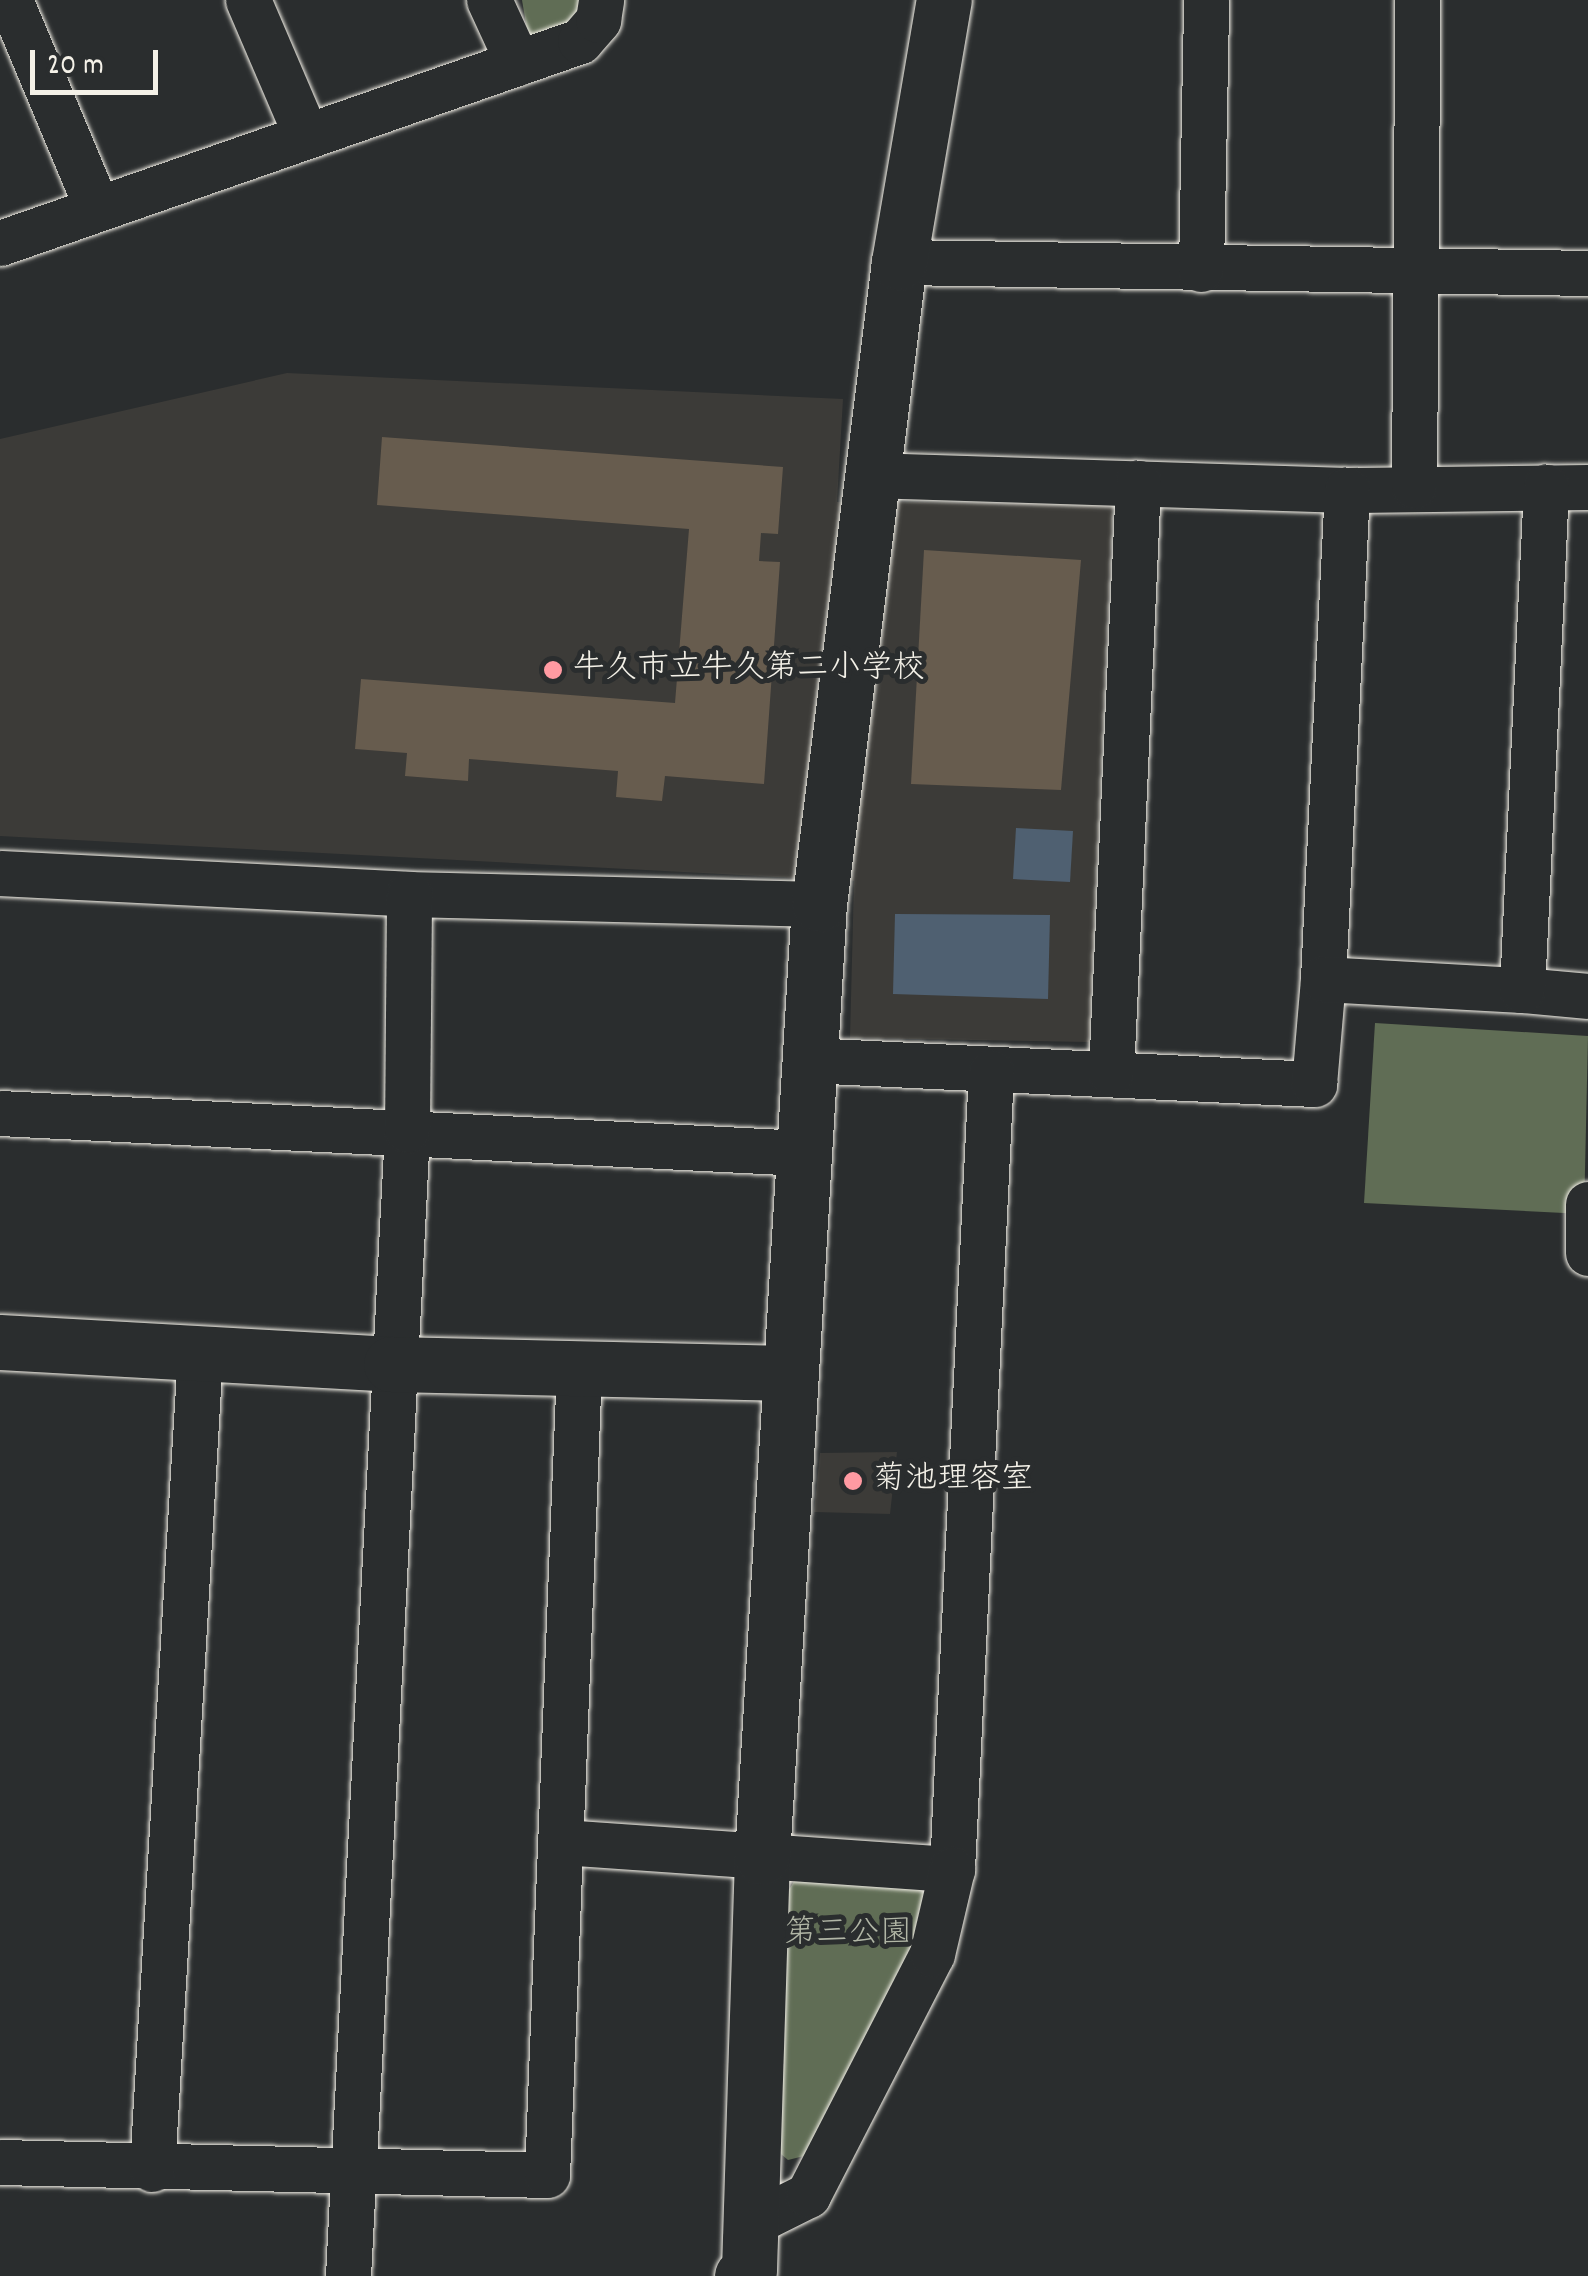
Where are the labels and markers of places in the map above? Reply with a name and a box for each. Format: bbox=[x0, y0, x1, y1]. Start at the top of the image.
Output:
place label: 牛久市立牛久第二小学校 bbox=[573, 651, 925, 689]
marker: 牛久市立牛久第二小学校 bbox=[542, 659, 564, 681]
place label: 菊池理容室 bbox=[873, 1462, 1033, 1500]
marker: 菊池理容室 bbox=[842, 1470, 864, 1492]

